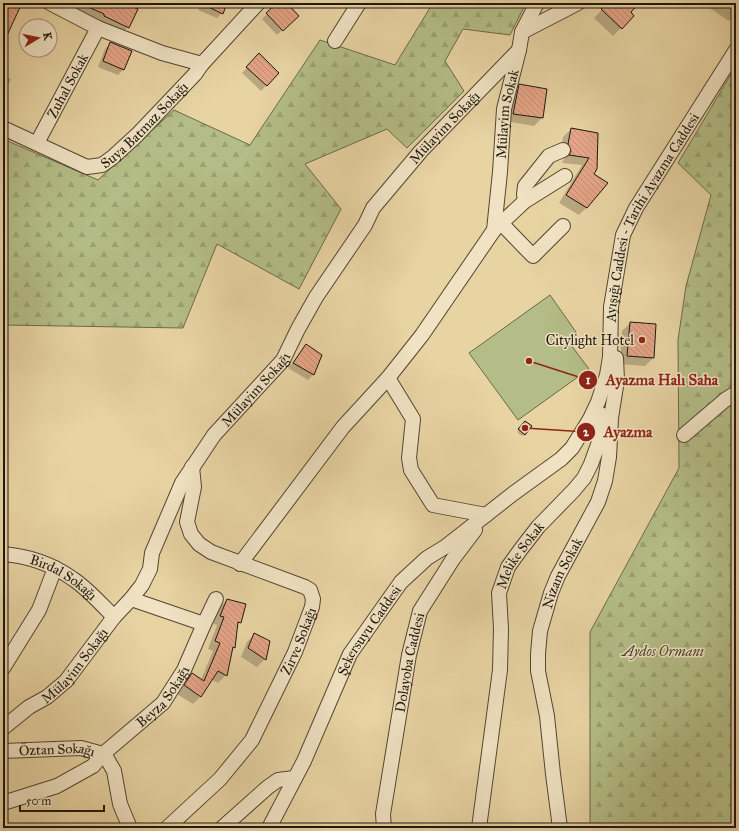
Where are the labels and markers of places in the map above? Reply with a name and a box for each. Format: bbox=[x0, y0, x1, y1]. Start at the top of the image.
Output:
place label: Citylight Hotel bbox=[546, 332, 634, 349]
marker: Citylight Hotel bbox=[637, 335, 647, 345]
callout: Ayazma Halı Saha bbox=[578, 366, 726, 393]
callout: Ayazma bbox=[576, 418, 660, 445]

